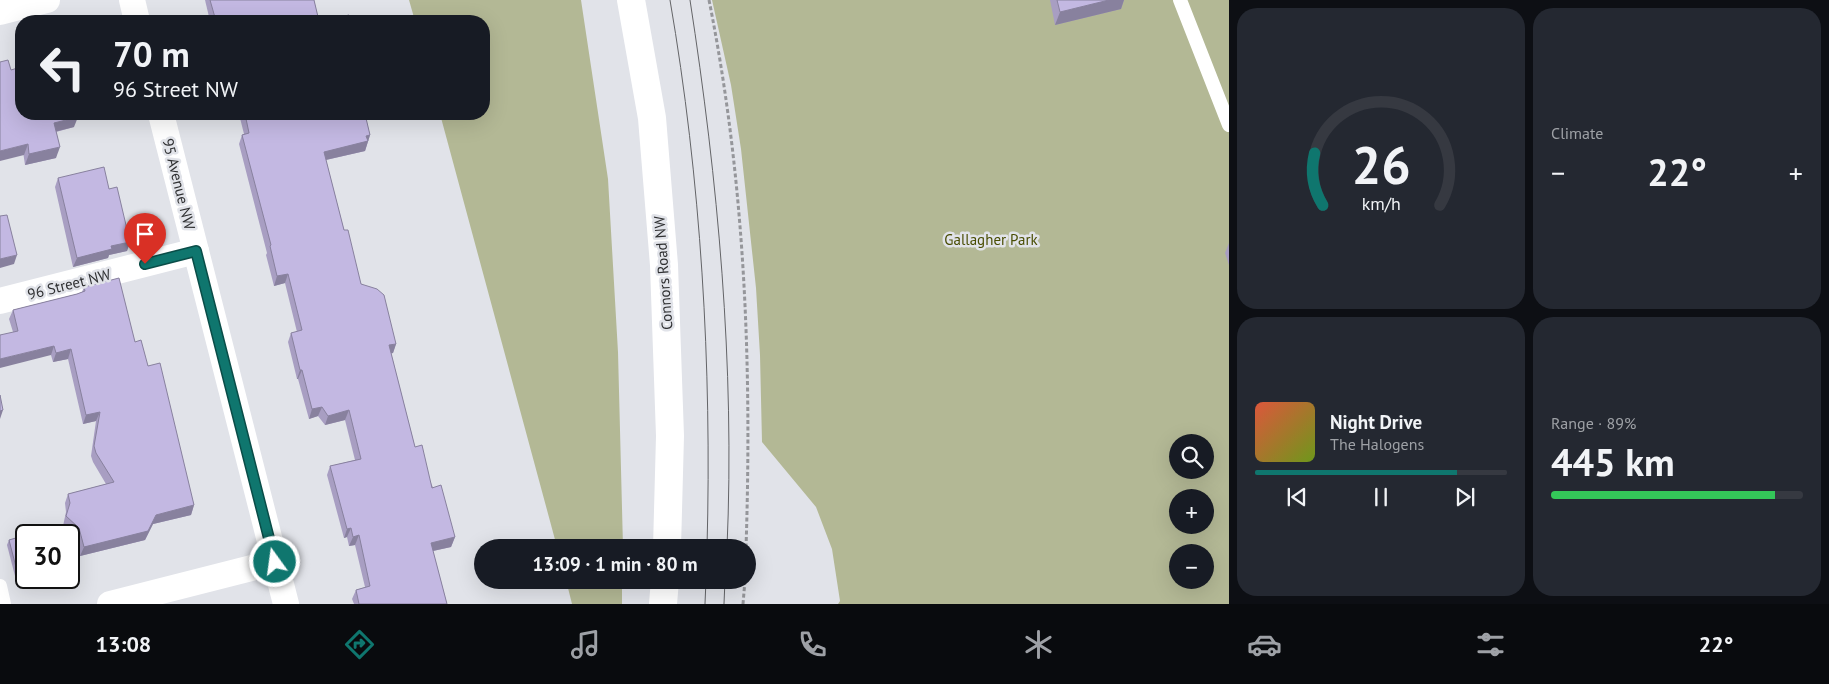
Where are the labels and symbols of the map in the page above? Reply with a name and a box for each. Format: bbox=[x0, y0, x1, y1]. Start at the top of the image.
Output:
street label: 95 Avenue NW bbox=[159, 136, 200, 232]
pin bbox=[124, 213, 166, 264]
street label: Connors Road NW bbox=[649, 215, 676, 331]
park label: Gallagher Park bbox=[944, 230, 1039, 249]
street label: 96 Street NW bbox=[25, 264, 113, 304]
speed limit sign: 30 bbox=[15, 524, 80, 589]
position arrow bbox=[248, 535, 300, 587]

